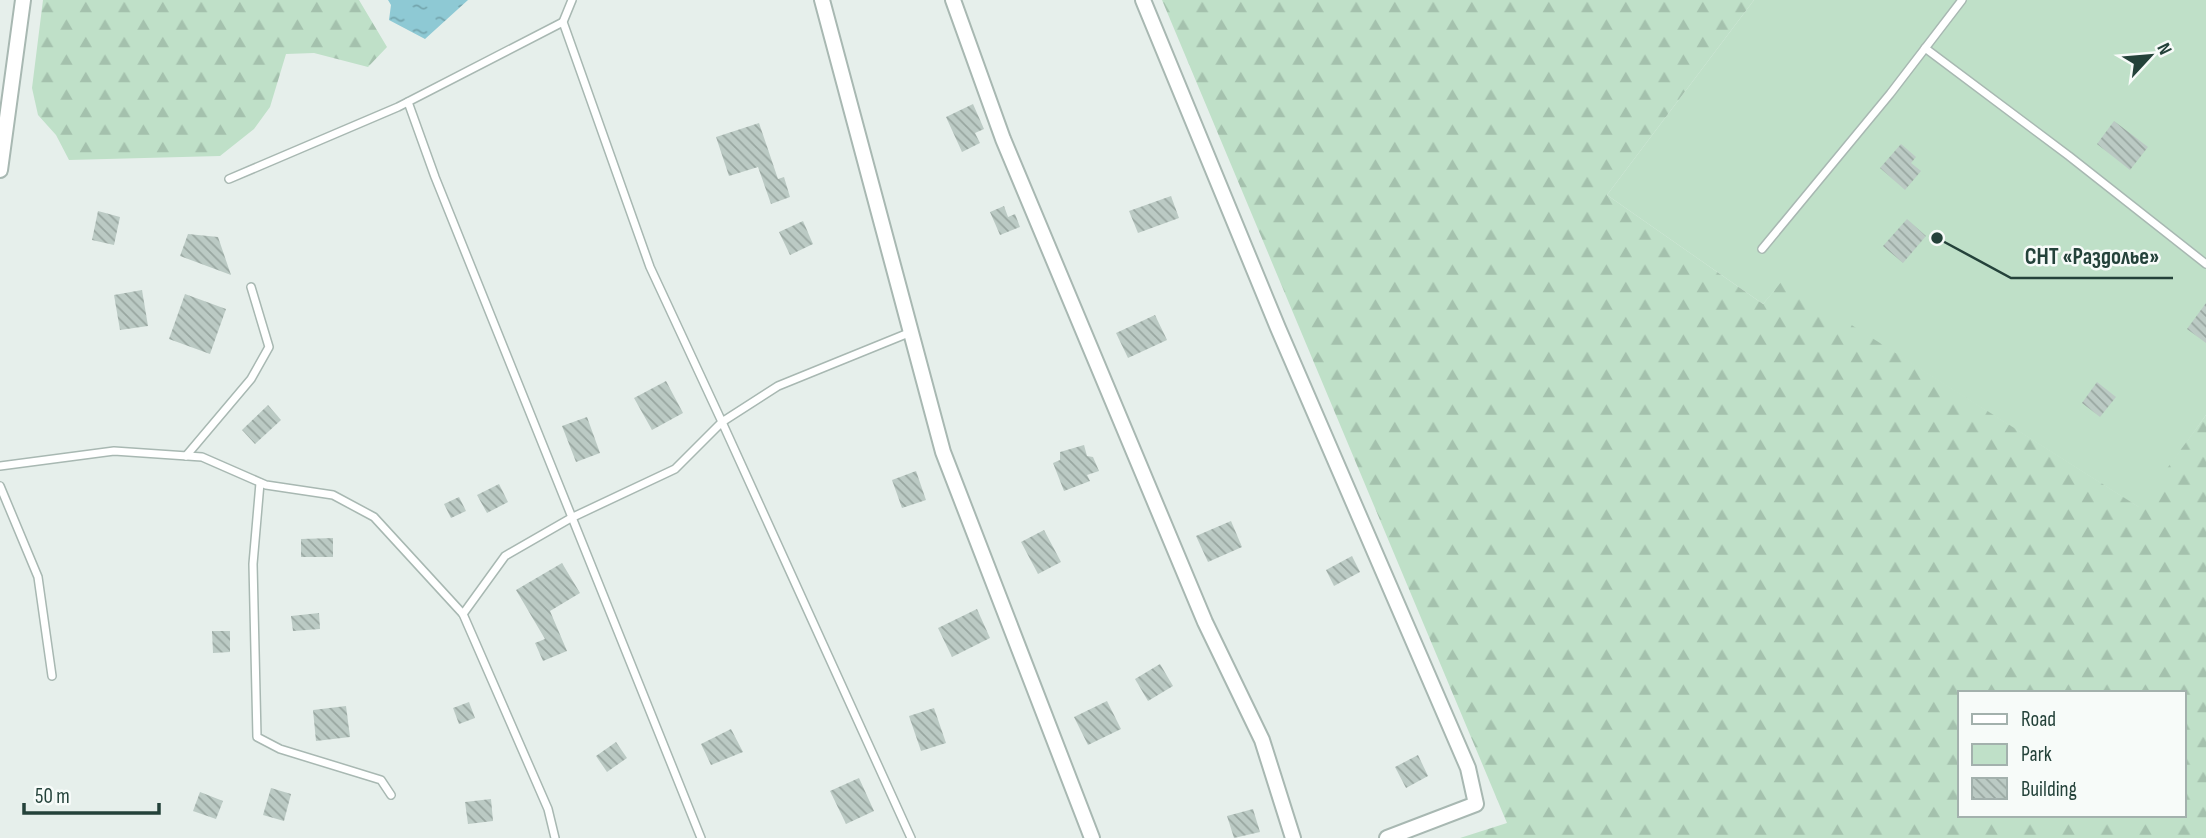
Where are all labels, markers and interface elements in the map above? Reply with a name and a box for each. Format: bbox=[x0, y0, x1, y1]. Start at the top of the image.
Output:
north arrow bbox=[2115, 21, 2185, 91]
text: N bbox=[2151, 40, 2176, 59]
callout: СНТ «Раздолье» bbox=[2011, 234, 2173, 278]
text: СНТ «Раздолье» bbox=[2025, 243, 2159, 271]
legend bbox=[1958, 691, 2185, 817]
text: Road bbox=[2021, 707, 2056, 732]
text: Park bbox=[2021, 742, 2052, 767]
scale bar bbox=[24, 772, 159, 816]
text: Building bbox=[2021, 777, 2077, 802]
text: 50 m bbox=[35, 784, 70, 809]

